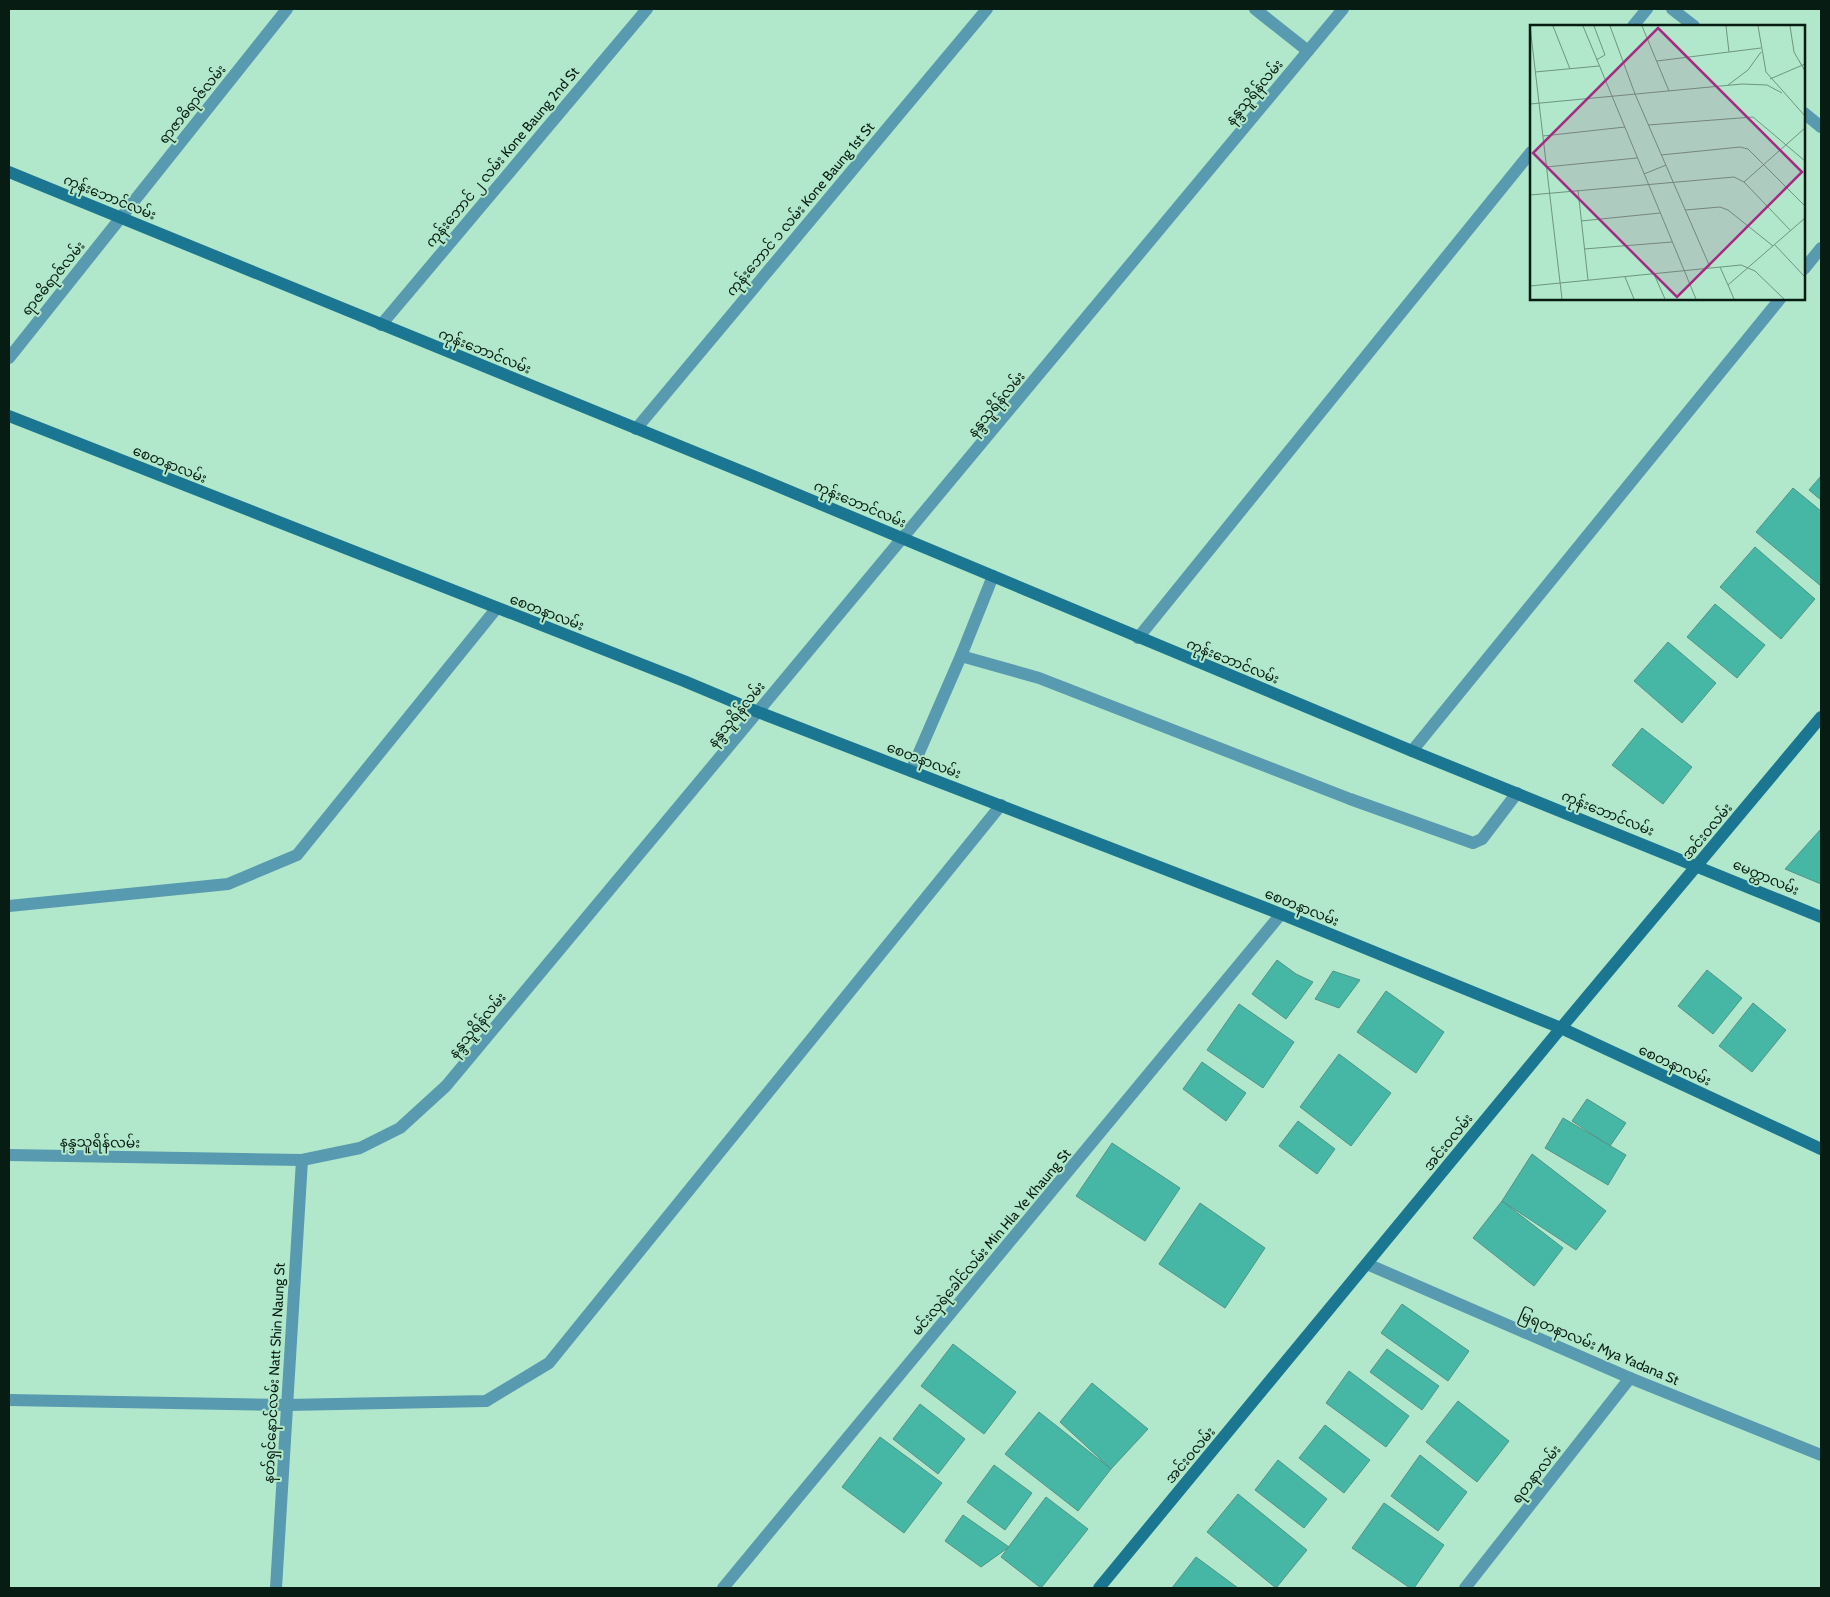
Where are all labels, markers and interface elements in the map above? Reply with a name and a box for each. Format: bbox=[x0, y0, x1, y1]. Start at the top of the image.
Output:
inset map bbox=[1530, 25, 1805, 300]
street label: နန္ဒသူရိန်လမ်း bbox=[1221, 55, 1289, 131]
street label: ရာဇာဓိရာဇ်လမ်း bbox=[154, 60, 232, 149]
street label: ကုန်းဘောင် ၂ လမ်း Kone Baung 2nd St bbox=[420, 62, 585, 253]
street label: ကုန်းဘောင် ၁ လမ်း Kone Baung 1st St bbox=[721, 118, 880, 301]
street label: ကုန်းဘောင်လမ်း bbox=[60, 169, 159, 227]
street label: ရာဇဓိရာဇ်လမ်း bbox=[17, 236, 91, 321]
street label: ကုန်းဘောင်လမ်း bbox=[435, 323, 534, 381]
street label: နန္ဒသူရိန်လမ်း bbox=[963, 367, 1031, 443]
street label: စေတနာလမ်း bbox=[129, 440, 210, 490]
street label: ကုန်းဘောင်လမ်း bbox=[810, 476, 909, 534]
street label: စေတနာလမ်း bbox=[506, 589, 587, 637]
street label: ကုန်းဘောင်လမ်း bbox=[1183, 633, 1282, 691]
street label: နန္ဒသူရိန်လမ်း bbox=[703, 677, 771, 753]
street label: စေတနာလမ်း bbox=[883, 737, 964, 785]
street label: ကုန်းဘောင်လမ်း bbox=[1558, 785, 1657, 843]
street label: အင်းဝလမ်း bbox=[1677, 798, 1736, 863]
street label: မေတ္တာလမ်း bbox=[1729, 854, 1802, 902]
street label: စေတနာလမ်း bbox=[1261, 883, 1342, 933]
street label: နန္ဒသူရိန်လမ်း bbox=[444, 988, 512, 1064]
street label: စေတနာလမ်း bbox=[1634, 1039, 1715, 1092]
street label: အင်းဝလမ်း bbox=[1419, 1109, 1477, 1174]
street label: နန္ဒသူရိန်လမ်း bbox=[60, 1131, 140, 1155]
street label: မင်းလှရဲခေါင်လမ်း Min Hla Ye Khaung St bbox=[907, 1144, 1077, 1341]
street label: နတ်ရှင်နောင်လမ်း Natt Shin Naung St bbox=[258, 1262, 292, 1484]
street label: မြရတနာလမ်း Mya Yadana St bbox=[1515, 1304, 1682, 1392]
street label: အင်းဝလမ်း bbox=[1160, 1422, 1219, 1487]
street label: ရတနာလမ်း bbox=[1507, 1440, 1567, 1509]

